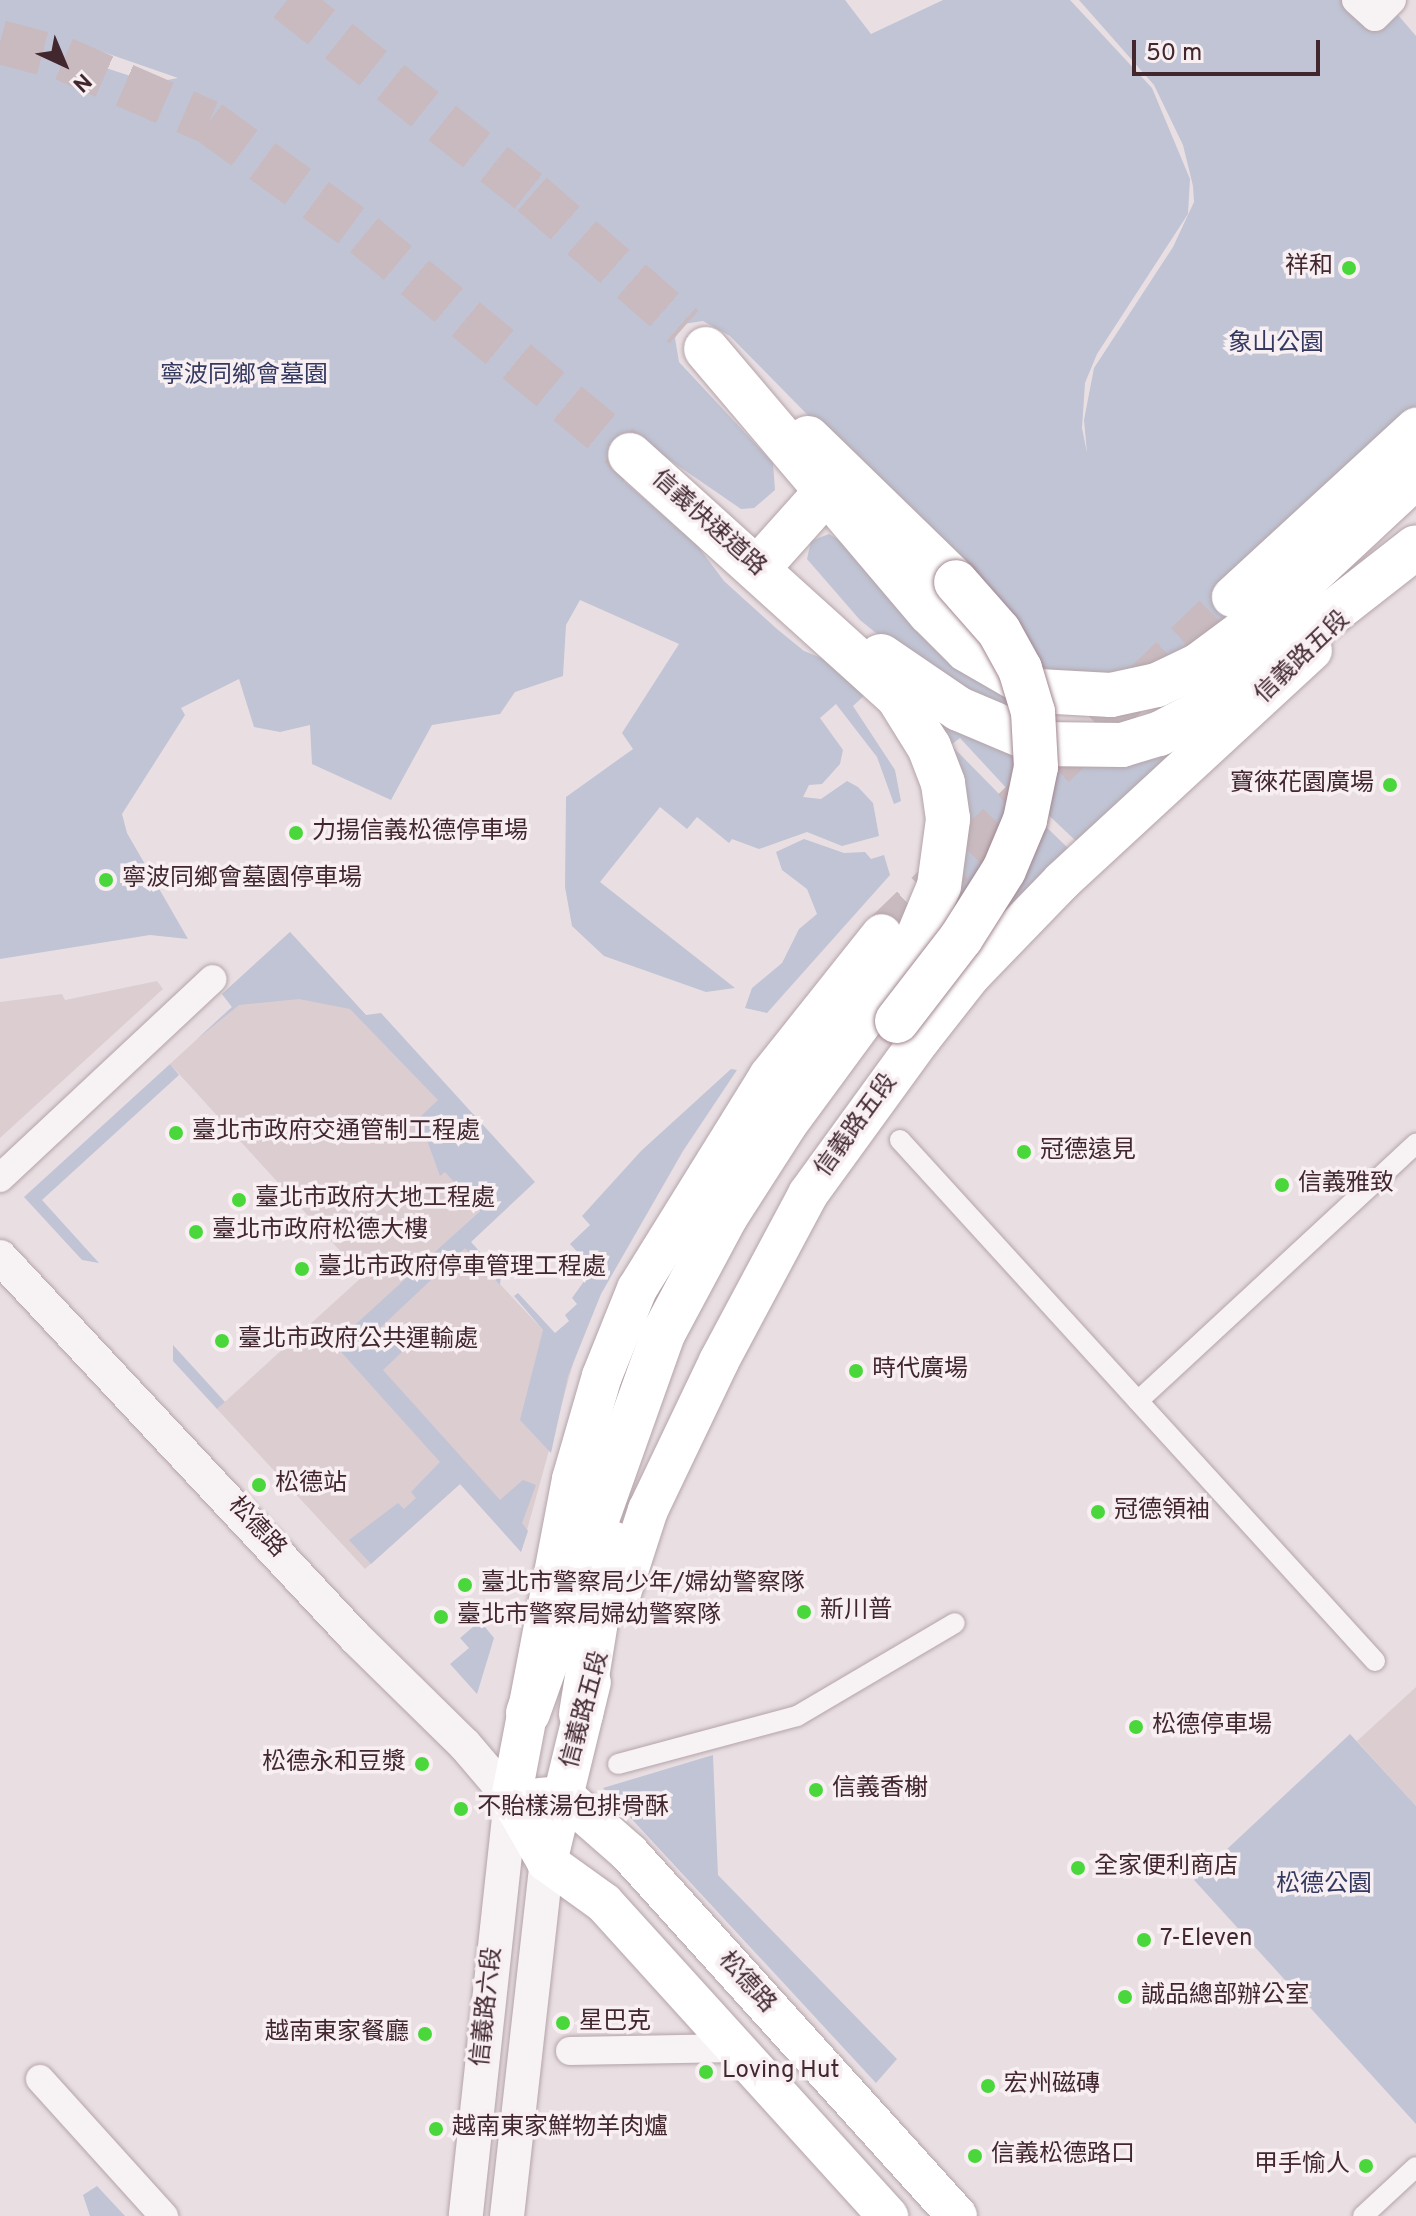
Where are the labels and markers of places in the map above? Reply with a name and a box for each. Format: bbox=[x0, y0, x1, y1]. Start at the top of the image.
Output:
place label: 祥和 bbox=[1285, 254, 1333, 282]
marker: 祥和 bbox=[1340, 259, 1358, 277]
place label: 寶徠花園廣場 bbox=[1230, 771, 1374, 799]
marker: 寶徠花園廣場 bbox=[1381, 776, 1399, 794]
place label: 力揚信義松德停車場 bbox=[312, 819, 528, 847]
marker: 力揚信義松德停車場 bbox=[287, 824, 305, 842]
place label: 寧波同鄉會墓園停車場 bbox=[122, 866, 362, 894]
marker: 寧波同鄉會墓園停車場 bbox=[97, 871, 115, 889]
place label: 臺北市政府交通管制工程處 bbox=[192, 1119, 480, 1147]
marker: 臺北市政府交通管制工程處 bbox=[167, 1124, 185, 1142]
place label: 冠德遠見 bbox=[1040, 1138, 1136, 1166]
marker: 冠德遠見 bbox=[1015, 1143, 1033, 1161]
place label: 信義雅致 bbox=[1298, 1171, 1394, 1199]
marker: 信義雅致 bbox=[1273, 1176, 1291, 1194]
place label: 臺北市政府大地工程處 bbox=[255, 1186, 495, 1214]
marker: 臺北市政府大地工程處 bbox=[230, 1191, 248, 1209]
place label: 臺北市政府松德大樓 bbox=[212, 1218, 428, 1246]
marker: 臺北市政府松德大樓 bbox=[187, 1223, 205, 1241]
place label: 臺北市政府停車管理工程處 bbox=[318, 1255, 606, 1283]
marker: 臺北市政府停車管理工程處 bbox=[293, 1260, 311, 1278]
place label: 臺北市政府公共運輸處 bbox=[238, 1327, 478, 1355]
marker: 臺北市政府公共運輸處 bbox=[213, 1332, 231, 1350]
place label: 時代廣場 bbox=[872, 1357, 968, 1385]
marker: 時代廣場 bbox=[847, 1362, 865, 1380]
place label: 松德站 bbox=[275, 1471, 347, 1499]
marker: 松德站 bbox=[250, 1476, 268, 1494]
place label: 冠德領袖 bbox=[1114, 1498, 1210, 1526]
marker: 冠德領袖 bbox=[1089, 1503, 1107, 1521]
place label: 臺北市警察局少年/婦幼警察隊 bbox=[481, 1571, 805, 1599]
marker: 臺北市警察局少年/婦幼警察隊 bbox=[456, 1576, 474, 1594]
place label: 新川普 bbox=[820, 1598, 892, 1626]
place label: 臺北市警察局婦幼警察隊 bbox=[457, 1603, 721, 1631]
marker: 新川普 bbox=[795, 1603, 813, 1621]
marker: 臺北市警察局婦幼警察隊 bbox=[432, 1608, 450, 1626]
place label: 松德停車場 bbox=[1152, 1713, 1272, 1741]
marker: 松德停車場 bbox=[1127, 1718, 1145, 1736]
place label: 松德永和豆漿 bbox=[262, 1750, 406, 1778]
marker: 松德永和豆漿 bbox=[413, 1755, 431, 1773]
place label: 信義香榭 bbox=[832, 1776, 928, 1804]
marker: 信義香榭 bbox=[807, 1781, 825, 1799]
place label: 不貽樣湯包排骨酥 bbox=[477, 1795, 669, 1823]
marker: 不貽樣湯包排骨酥 bbox=[452, 1800, 470, 1818]
place label: 全家便利商店 bbox=[1094, 1854, 1238, 1882]
marker: 全家便利商店 bbox=[1069, 1859, 1087, 1877]
place label: 7-Eleven bbox=[1160, 1926, 1253, 1954]
marker: 7-Eleven bbox=[1135, 1931, 1153, 1949]
place label: 誠品總部辦公室 bbox=[1141, 1983, 1309, 2011]
marker: 誠品總部辦公室 bbox=[1116, 1988, 1134, 2006]
place label: 星巴克 bbox=[579, 2009, 651, 2037]
marker: 星巴克 bbox=[554, 2014, 572, 2032]
place label: 越南東家餐廳 bbox=[265, 2020, 409, 2048]
marker: 越南東家餐廳 bbox=[416, 2025, 434, 2043]
place label: Loving Hut bbox=[722, 2058, 839, 2086]
marker: Loving Hut bbox=[697, 2063, 715, 2081]
place label: 宏州磁磚 bbox=[1004, 2072, 1100, 2100]
marker: 宏州磁磚 bbox=[979, 2077, 997, 2095]
place label: 越南東家鮮物羊肉爐 bbox=[452, 2115, 668, 2143]
marker: 越南東家鮮物羊肉爐 bbox=[427, 2120, 445, 2138]
place label: 信義松德路口 bbox=[991, 2142, 1135, 2170]
marker: 信義松德路口 bbox=[966, 2147, 984, 2165]
place label: 甲手愉人 bbox=[1254, 2152, 1350, 2180]
marker: 甲手愉人 bbox=[1357, 2157, 1375, 2175]

